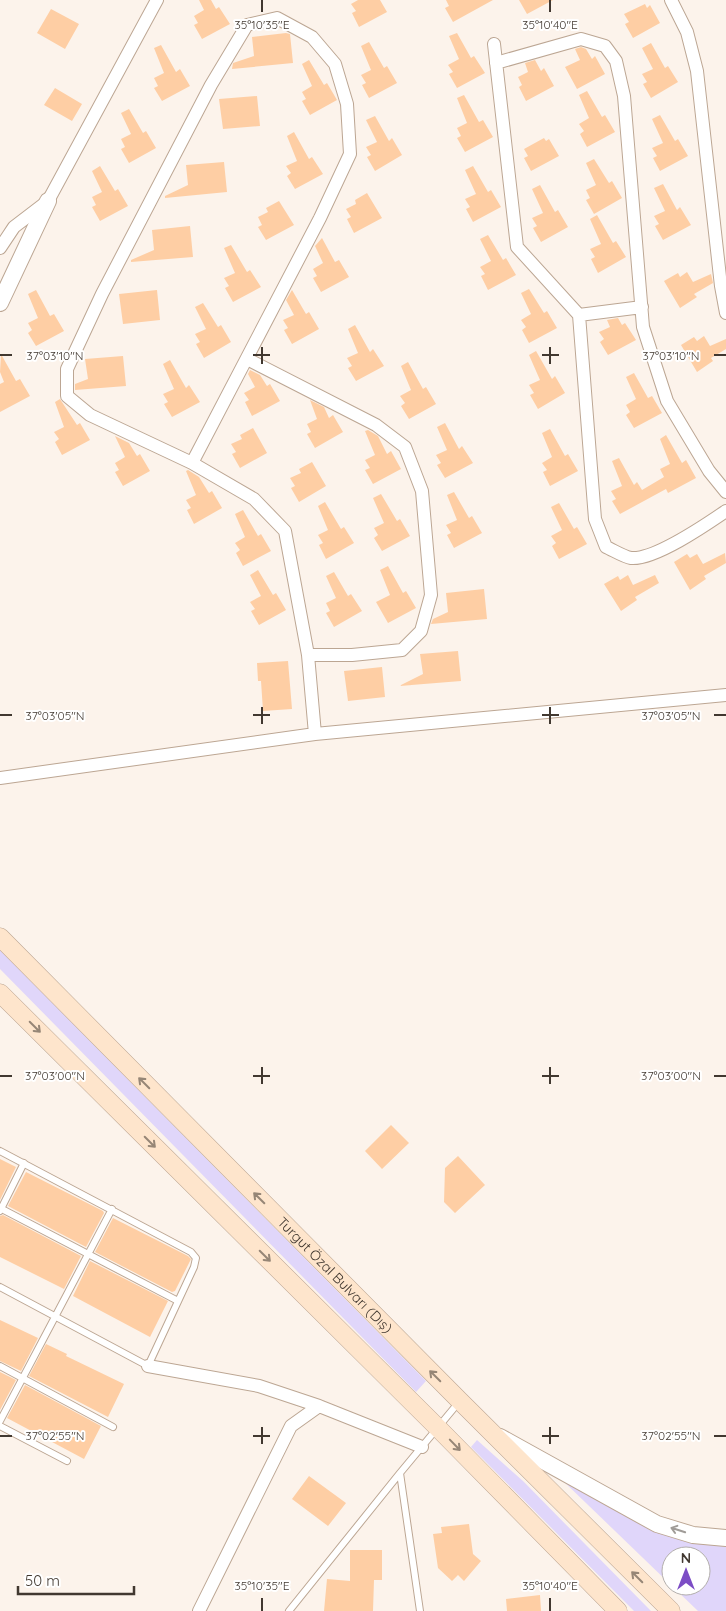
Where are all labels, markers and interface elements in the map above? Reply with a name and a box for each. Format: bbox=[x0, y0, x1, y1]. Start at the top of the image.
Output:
text: 35°10'35"E bbox=[235, 17, 290, 32]
text: 35°10'40"E bbox=[522, 17, 578, 32]
text: 37°03'10"N bbox=[26, 348, 84, 363]
text: 37°03'10"N bbox=[642, 348, 700, 363]
text: 37°03'05"N bbox=[25, 708, 85, 723]
text: 37°03'05"N bbox=[641, 708, 701, 723]
one-way arrow bbox=[28, 1021, 41, 1033]
text: 37°03'00"N bbox=[25, 1068, 85, 1083]
text: 37°03'00"N bbox=[641, 1068, 701, 1083]
one-way arrow bbox=[139, 1077, 151, 1089]
one-way arrow bbox=[144, 1136, 156, 1148]
one-way arrow bbox=[253, 1192, 265, 1204]
street label: Turgut Özal Bulvarı (Dış) bbox=[274, 1213, 397, 1337]
one-way arrow bbox=[259, 1250, 271, 1262]
one-way arrow bbox=[428, 1370, 441, 1382]
text: 37°02'55"N bbox=[26, 1428, 84, 1443]
text: 37°02'55"N bbox=[642, 1428, 700, 1443]
one-way arrow bbox=[449, 1439, 461, 1451]
one-way arrow bbox=[671, 1525, 687, 1535]
north arrow bbox=[661, 1546, 711, 1596]
text: N bbox=[681, 1549, 691, 1567]
scale bar bbox=[18, 1564, 134, 1596]
one-way arrow bbox=[631, 1570, 643, 1583]
text: 50 m bbox=[25, 1571, 60, 1590]
text: 35°10'35"E bbox=[235, 1578, 290, 1593]
text: 35°10'40"E bbox=[522, 1578, 578, 1593]

